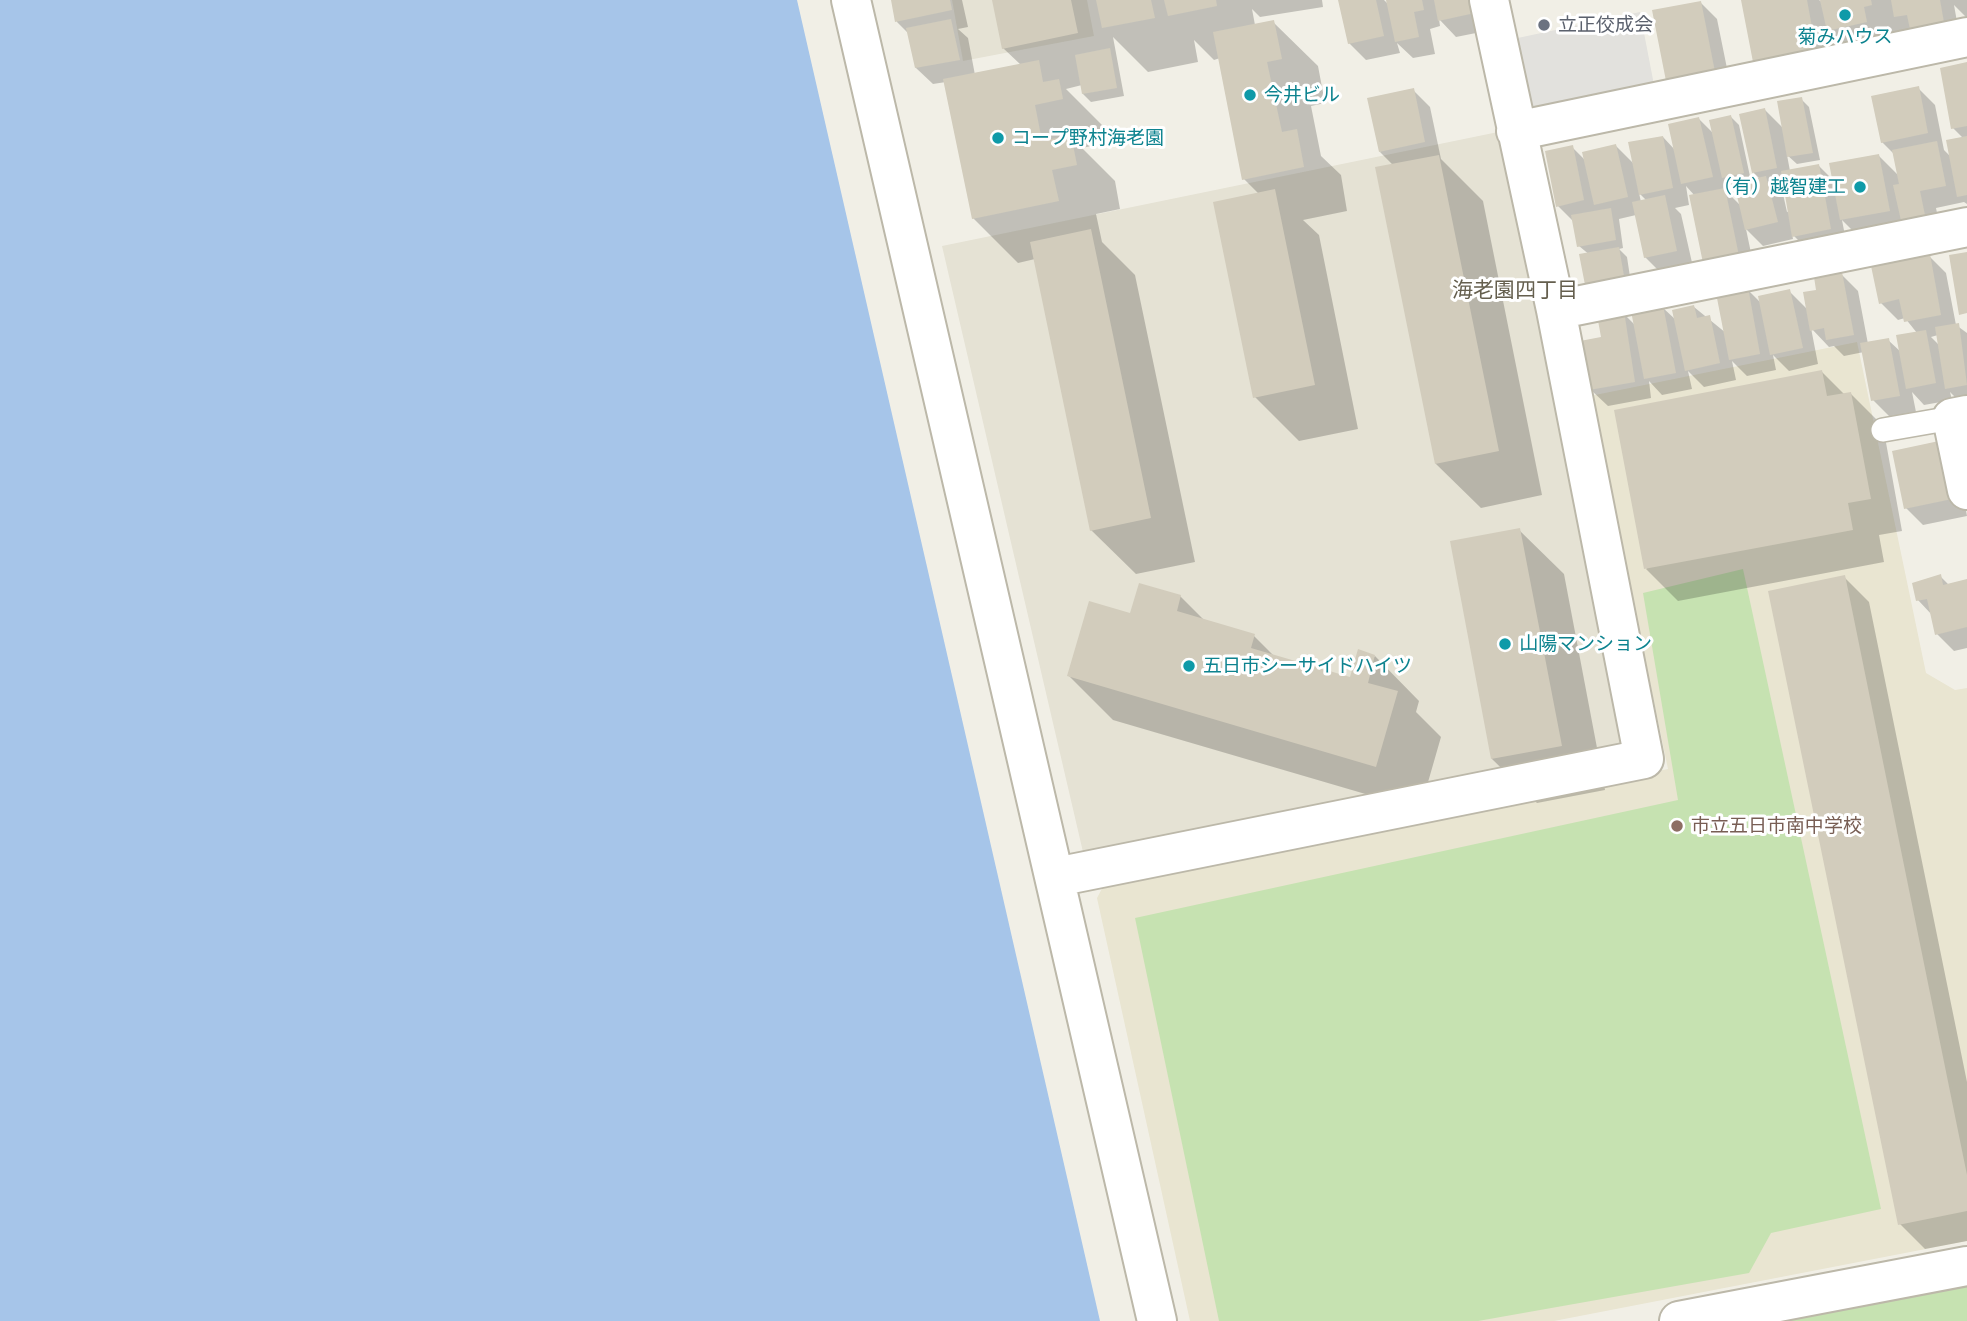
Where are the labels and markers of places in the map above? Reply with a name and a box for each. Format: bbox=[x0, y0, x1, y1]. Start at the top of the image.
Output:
marker: 菊みハウス bbox=[1837, 7, 1853, 23]
place label: 立正佼成会 bbox=[1558, 14, 1653, 36]
marker: 立正佼成会 bbox=[1536, 17, 1552, 33]
place label: 菊みハウス bbox=[1798, 26, 1892, 48]
place label: 今井ビル bbox=[1264, 84, 1340, 106]
marker: 今井ビル bbox=[1242, 87, 1258, 103]
place label: コープ野村海老園 bbox=[1012, 127, 1164, 149]
marker: コープ野村海老園 bbox=[990, 130, 1006, 146]
place label: （有）越智建工 bbox=[1713, 176, 1846, 198]
marker: （有）越智建工 bbox=[1852, 179, 1868, 195]
place label: 山陽マンション bbox=[1519, 633, 1652, 655]
marker: 山陽マンション bbox=[1497, 636, 1513, 652]
place label: 五日市シーサイドハイツ bbox=[1203, 655, 1412, 677]
marker: 五日市シーサイドハイツ bbox=[1181, 658, 1197, 674]
place label: 市立五日市南中学校 bbox=[1691, 815, 1862, 837]
marker: 市立五日市南中学校 bbox=[1669, 818, 1685, 834]

